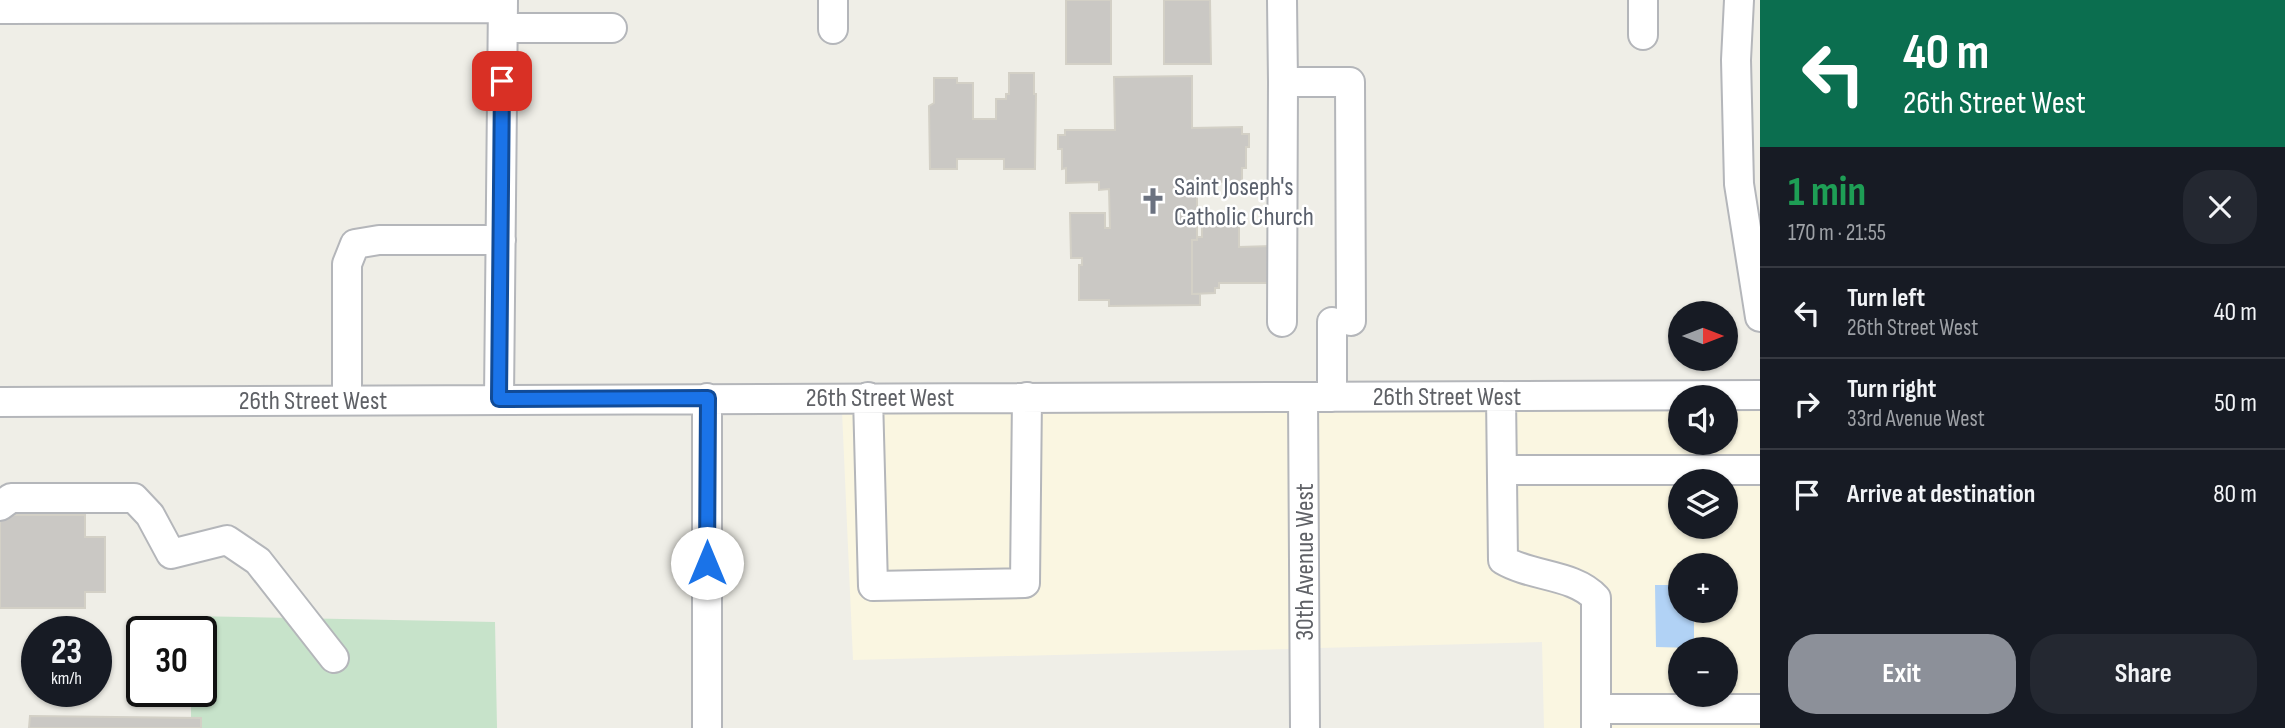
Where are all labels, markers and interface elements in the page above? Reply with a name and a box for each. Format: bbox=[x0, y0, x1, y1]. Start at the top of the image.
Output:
text: 40 m bbox=[1903, 24, 1989, 83]
icon: left bbox=[1788, 28, 1879, 119]
pin bbox=[472, 51, 532, 111]
icon: arrive bbox=[483, 62, 521, 100]
text: 26th Street West bbox=[1903, 84, 2086, 123]
text: 1 min bbox=[1788, 167, 1866, 218]
button: close bbox=[2183, 170, 2257, 244]
place label: Saint Joseph's Catholic Church bbox=[1174, 172, 1314, 233]
church icon: Saint Joseph's Catholic Church bbox=[1138, 186, 1168, 216]
text: 170 m · 21:55 bbox=[1788, 219, 1886, 247]
text: Turn left bbox=[1847, 283, 1925, 314]
icon: left bbox=[1788, 294, 1826, 332]
text: 40 m bbox=[2214, 297, 2257, 328]
north arrow bbox=[1668, 301, 1738, 371]
map controls bbox=[1668, 301, 1738, 707]
text: 26th Street West bbox=[1847, 314, 1978, 342]
text: Turn right bbox=[1847, 374, 1936, 405]
street label: 26th Street West bbox=[1373, 382, 1521, 413]
street label: 26th Street West bbox=[806, 383, 954, 414]
button: sound bbox=[1668, 385, 1738, 455]
icon: right bbox=[1788, 385, 1826, 423]
street label: 26th Street West bbox=[239, 386, 387, 417]
text: 50 m bbox=[2214, 388, 2257, 419]
text: 33rd Avenue West bbox=[1847, 405, 1985, 433]
button: layers bbox=[1668, 469, 1738, 539]
icon: arrive bbox=[1788, 476, 1826, 514]
text: Arrive at destination bbox=[1847, 479, 2035, 510]
text: 80 m bbox=[2213, 479, 2257, 510]
street label: 30th Avenue West bbox=[1290, 483, 1321, 641]
position arrow bbox=[670, 526, 744, 600]
button: + bbox=[1668, 553, 1738, 623]
speed limit sign: 30 bbox=[126, 616, 217, 707]
text: 23 bbox=[51, 631, 82, 674]
button: Exit bbox=[1788, 634, 2016, 714]
button: Share bbox=[2030, 634, 2257, 714]
button: − bbox=[1668, 637, 1738, 707]
text: km/h bbox=[51, 668, 82, 689]

